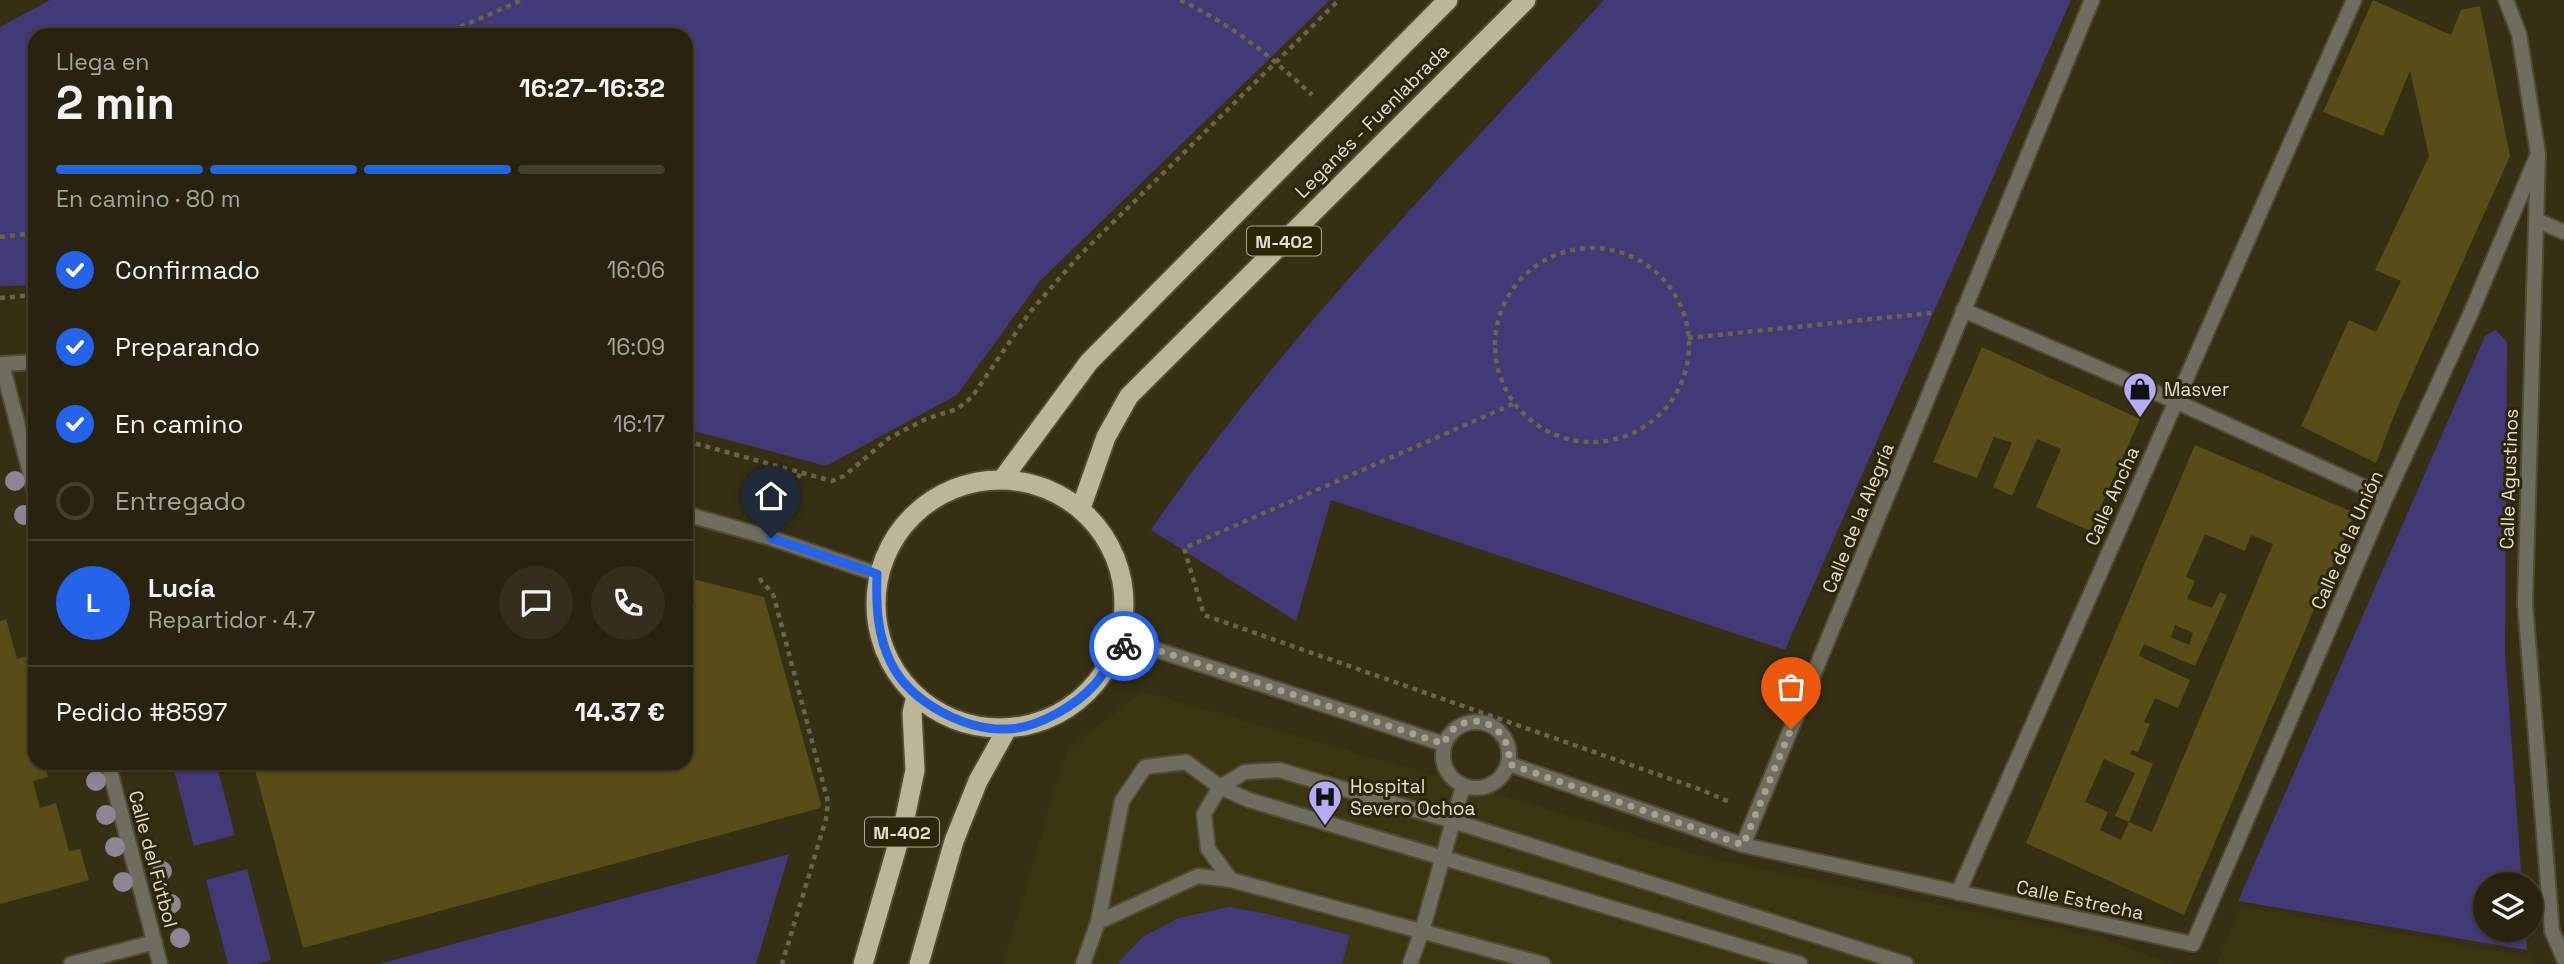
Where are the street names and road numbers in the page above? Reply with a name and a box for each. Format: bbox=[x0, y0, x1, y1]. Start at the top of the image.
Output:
street label: Leganés - Fuenlabrada bbox=[1290, 39, 1454, 203]
road number: M-402 bbox=[1247, 227, 1321, 256]
street label: Calle Agustinos bbox=[2494, 408, 2524, 550]
street label: Calle de la Alegría bbox=[1816, 439, 1900, 597]
street label: Calle Ancha bbox=[2079, 442, 2145, 549]
street label: Calle de la Unión bbox=[2305, 467, 2389, 613]
street label: Calle del Fútbol bbox=[123, 788, 183, 930]
road number: M-402 bbox=[865, 818, 939, 846]
street label: Calle Estrecha bbox=[2014, 874, 2146, 926]

